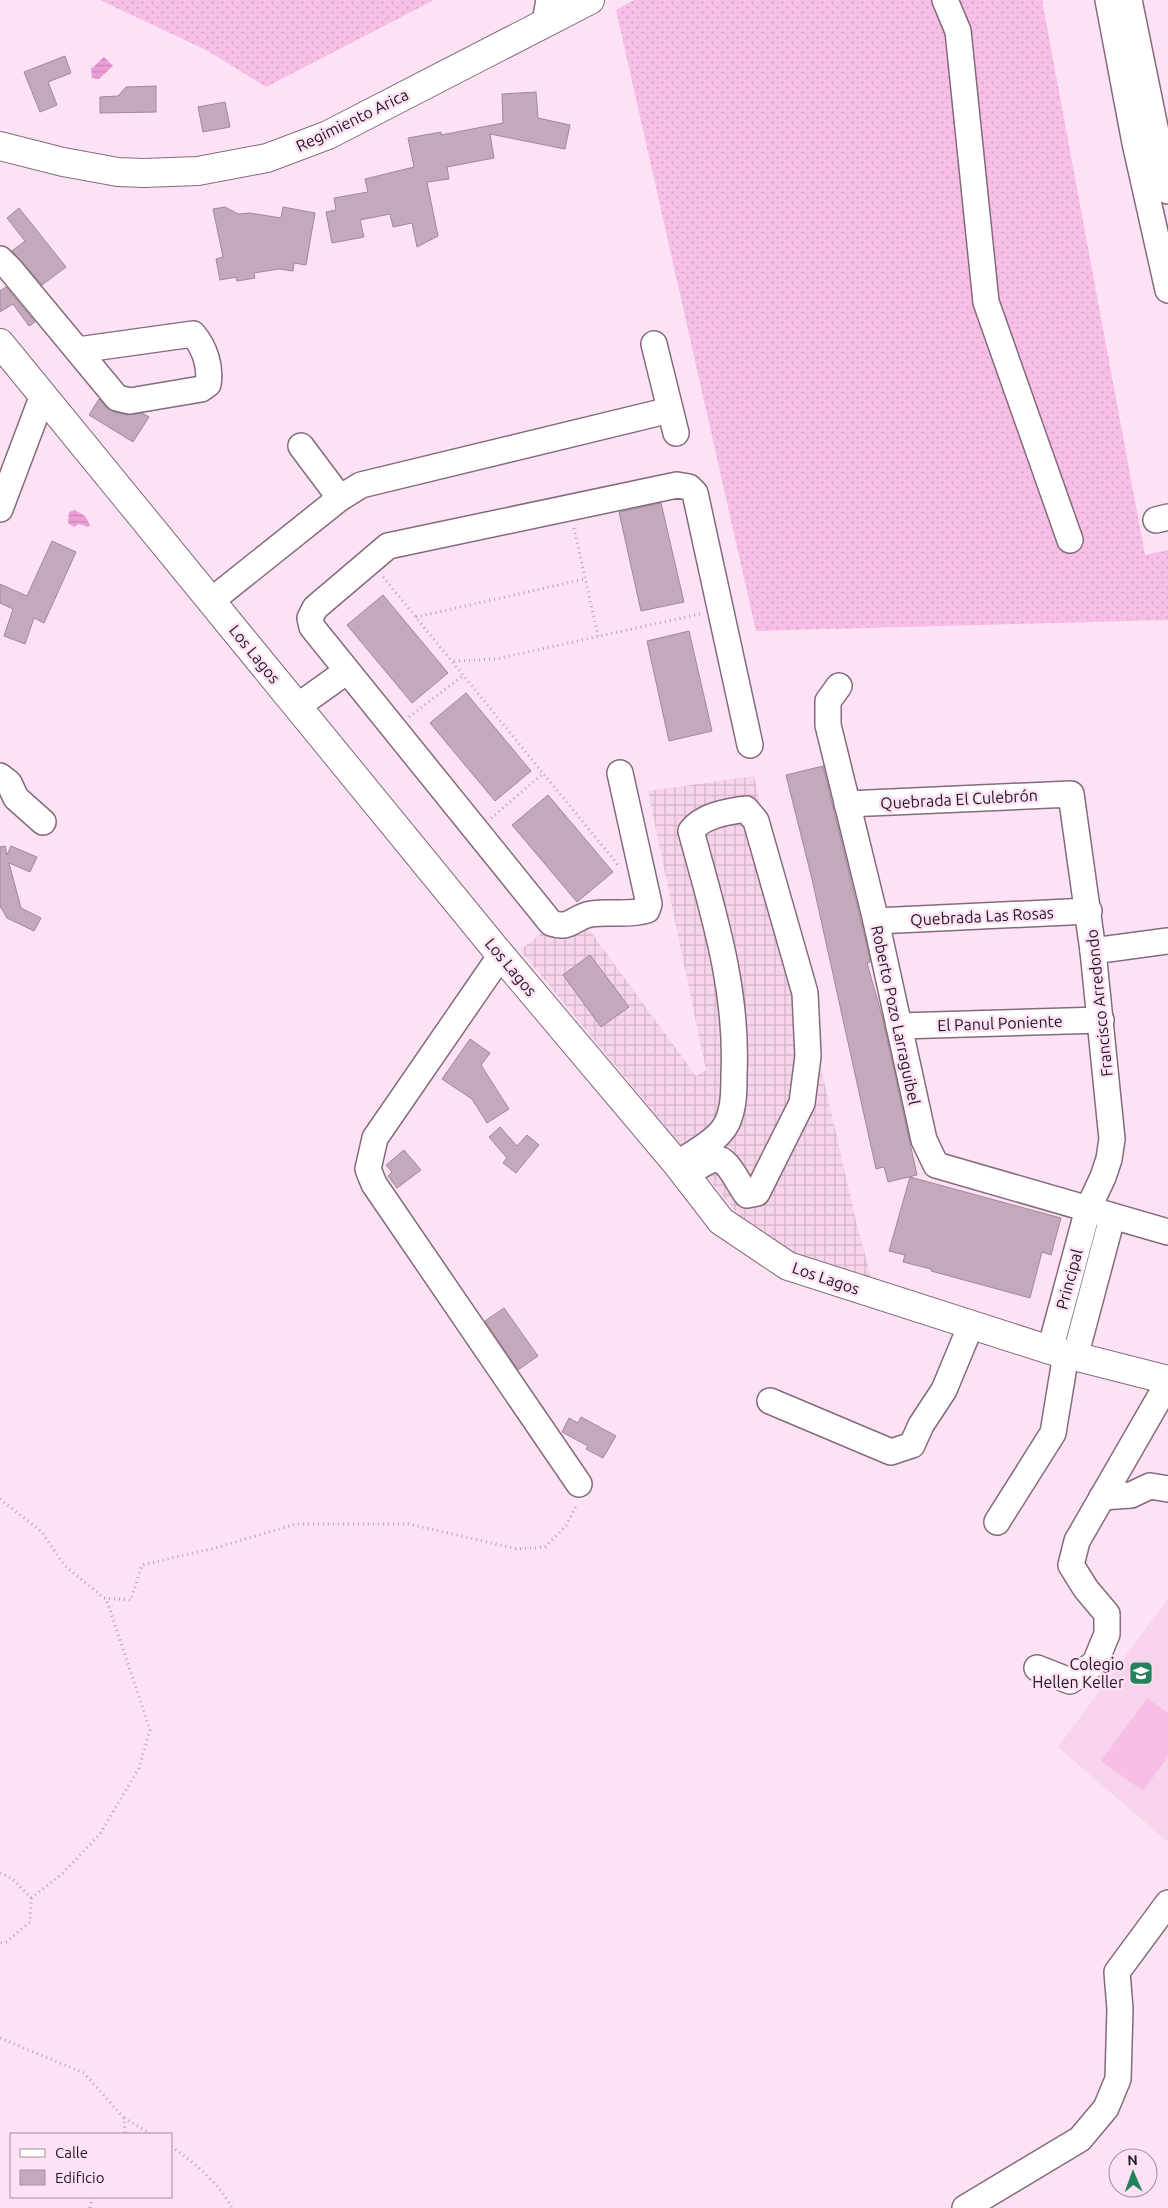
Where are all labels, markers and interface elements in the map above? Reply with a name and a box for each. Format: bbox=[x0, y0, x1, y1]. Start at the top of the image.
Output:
street label: Regimiento Arica bbox=[293, 85, 411, 155]
street label: Los Lagos bbox=[226, 621, 284, 687]
street label: Quebrada El Culebrón bbox=[880, 786, 1038, 812]
street label: Quebrada Las Rosas bbox=[910, 903, 1054, 929]
street label: Roberto Pozo Larraguibel bbox=[868, 924, 924, 1106]
street label: Francisco Arredondo bbox=[1082, 928, 1116, 1078]
street label: Los Lagos bbox=[482, 934, 540, 1000]
street label: El Panul Poniente bbox=[937, 1012, 1063, 1034]
street label: Principal bbox=[1052, 1247, 1086, 1311]
street label: Los Lagos bbox=[790, 1258, 862, 1298]
place label: Colegio Hellen Keller bbox=[1032, 1655, 1124, 1691]
school or university icon: Colegio Hellen Keller bbox=[1128, 1660, 1154, 1686]
legend bbox=[10, 2133, 172, 2198]
text: Calle bbox=[55, 2144, 88, 2161]
north arrow bbox=[1108, 2148, 1158, 2198]
text: N bbox=[1127, 2152, 1138, 2168]
text: Edificio bbox=[55, 2169, 104, 2186]

